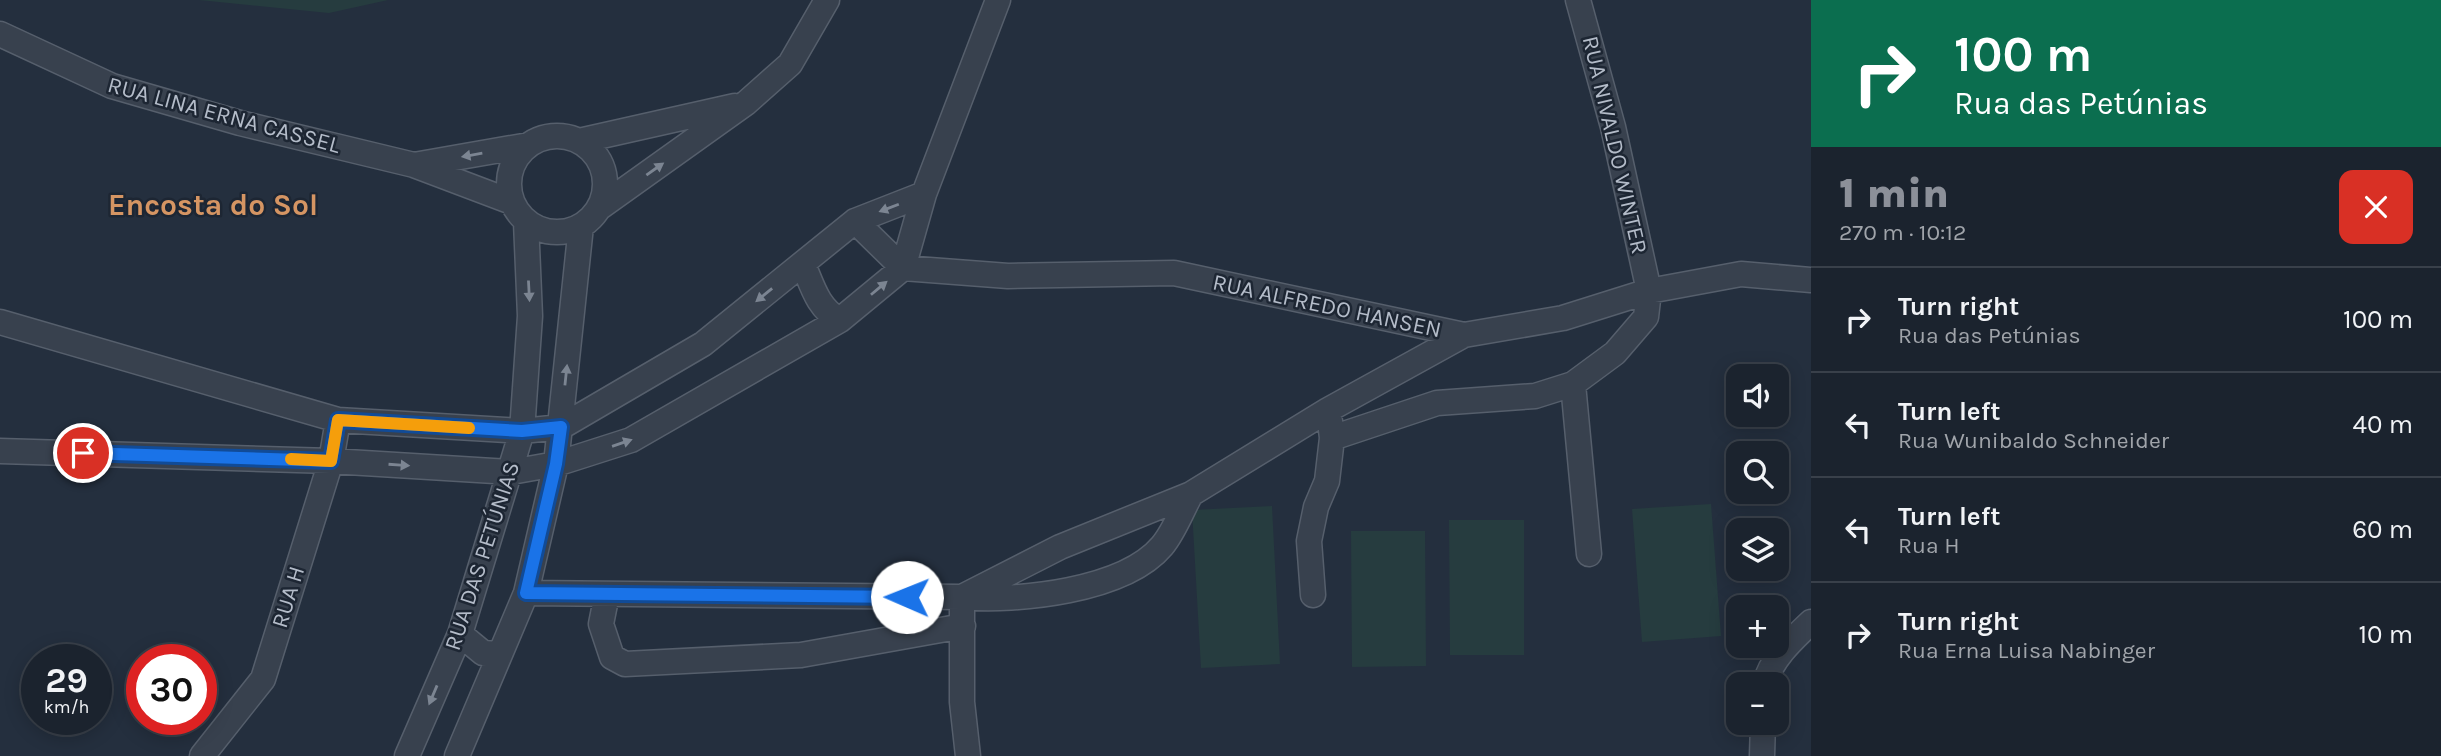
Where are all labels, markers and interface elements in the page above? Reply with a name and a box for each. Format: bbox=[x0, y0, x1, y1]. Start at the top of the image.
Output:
text: 100 m bbox=[1954, 26, 2092, 83]
icon: right bbox=[1839, 28, 1930, 119]
street label: RUA NIVALDO WINTER bbox=[1577, 33, 1653, 257]
street label: RUA LINA ERNA CASSEL bbox=[105, 71, 343, 159]
text: Rua das Petúnias bbox=[1954, 85, 2208, 122]
one-way arrow bbox=[460, 150, 482, 161]
one-way arrow bbox=[646, 162, 664, 176]
text: 1 min bbox=[1839, 168, 1949, 218]
button: close bbox=[2339, 170, 2413, 244]
district label: Encosta do Sol bbox=[108, 187, 318, 223]
one-way arrow bbox=[879, 202, 900, 213]
text: 270 m · 10:12 bbox=[1839, 219, 1966, 246]
street label: RUA ALFREDO HANSEN bbox=[1210, 269, 1444, 343]
one-way arrow bbox=[524, 280, 535, 302]
one-way arrow bbox=[871, 281, 888, 296]
one-way arrow bbox=[755, 287, 772, 302]
text: Turn right bbox=[1898, 291, 2019, 322]
icon: right bbox=[1839, 301, 1877, 339]
text: 100 m bbox=[2343, 304, 2413, 335]
text: Rua das Petúnias bbox=[1898, 322, 2081, 349]
one-way arrow bbox=[561, 363, 572, 385]
map controls bbox=[1726, 364, 1789, 735]
button: sound bbox=[1726, 364, 1789, 427]
text: Turn left bbox=[1898, 396, 2000, 427]
icon: left bbox=[1839, 406, 1877, 444]
text: 40 m bbox=[2353, 409, 2413, 440]
pin bbox=[53, 423, 113, 483]
text: Rua Wunibaldo Schneider bbox=[1898, 427, 2169, 454]
icon: arrive bbox=[64, 434, 102, 472]
one-way arrow bbox=[611, 437, 632, 448]
button: search bbox=[1726, 441, 1789, 504]
street label: RUA DAS PETÚNIAS bbox=[439, 458, 525, 654]
one-way arrow bbox=[388, 460, 410, 471]
text: Turn left bbox=[1898, 501, 2000, 532]
icon: left bbox=[1839, 511, 1877, 549]
text: 60 m bbox=[2352, 514, 2413, 545]
button: layers bbox=[1726, 518, 1789, 581]
text: Rua H bbox=[1898, 532, 1960, 559]
position arrow bbox=[870, 560, 944, 634]
street label: RUA H bbox=[266, 563, 310, 631]
button: + bbox=[1726, 595, 1789, 658]
text: Turn right bbox=[1898, 606, 2019, 637]
icon: right bbox=[1839, 616, 1877, 654]
text: 10 m bbox=[2358, 619, 2413, 650]
text: Rua Erna Luisa Nabinger bbox=[1898, 637, 2155, 664]
speed limit sign: 30 bbox=[126, 644, 217, 735]
text: 29 bbox=[45, 660, 88, 701]
button: − bbox=[1726, 672, 1789, 735]
one-way arrow bbox=[427, 685, 439, 705]
text: km/h bbox=[44, 696, 89, 718]

